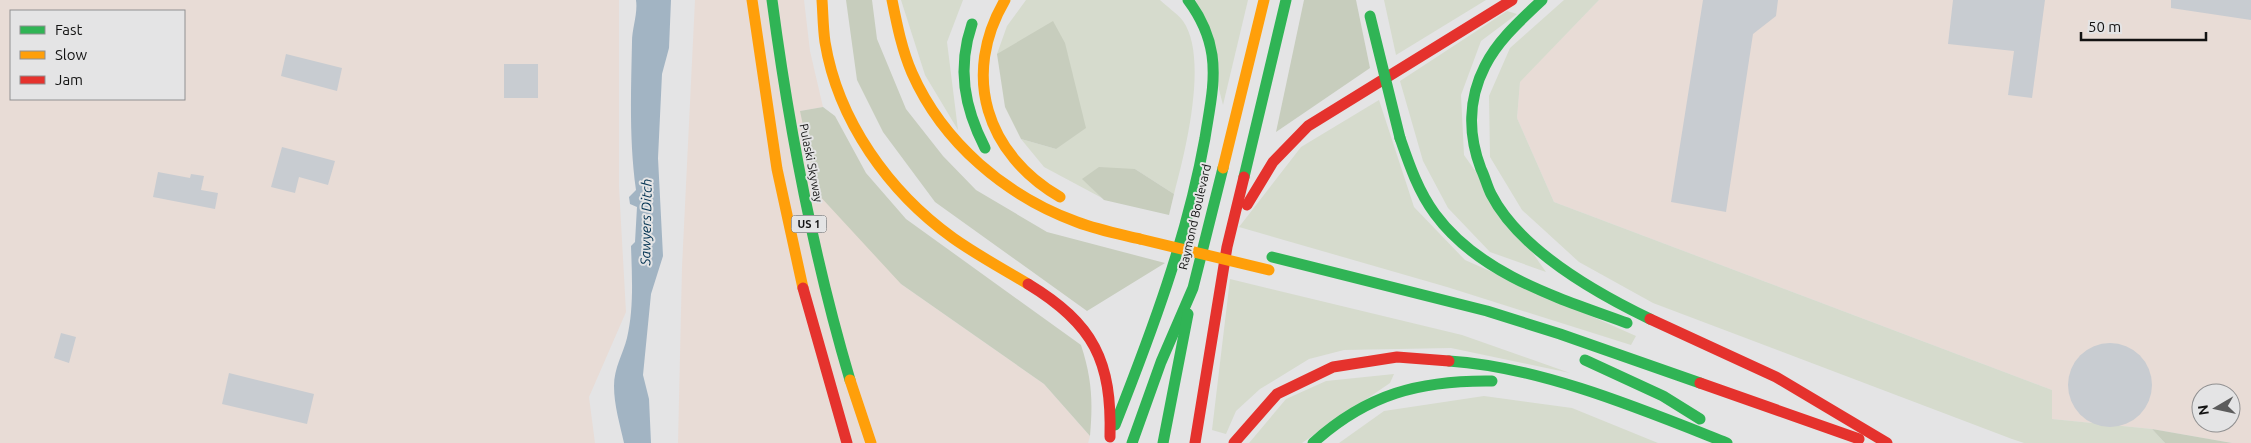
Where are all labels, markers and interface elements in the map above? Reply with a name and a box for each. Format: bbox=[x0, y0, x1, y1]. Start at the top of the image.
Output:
legend bbox=[10, 10, 185, 100]
scale bar bbox=[2081, 10, 2206, 42]
text: 50 m bbox=[2088, 18, 2121, 35]
text: Fast bbox=[55, 21, 83, 38]
text: Slow bbox=[55, 46, 88, 63]
text: Jam bbox=[55, 71, 83, 88]
street label: Pulaski Skyway bbox=[797, 122, 826, 204]
street label: Raymond Boulevard bbox=[1176, 163, 1213, 271]
water label: Sawyers Ditch bbox=[637, 178, 655, 267]
road number: US 1 bbox=[792, 215, 826, 232]
north arrow bbox=[2191, 383, 2241, 433]
text: N bbox=[2194, 404, 2212, 416]

